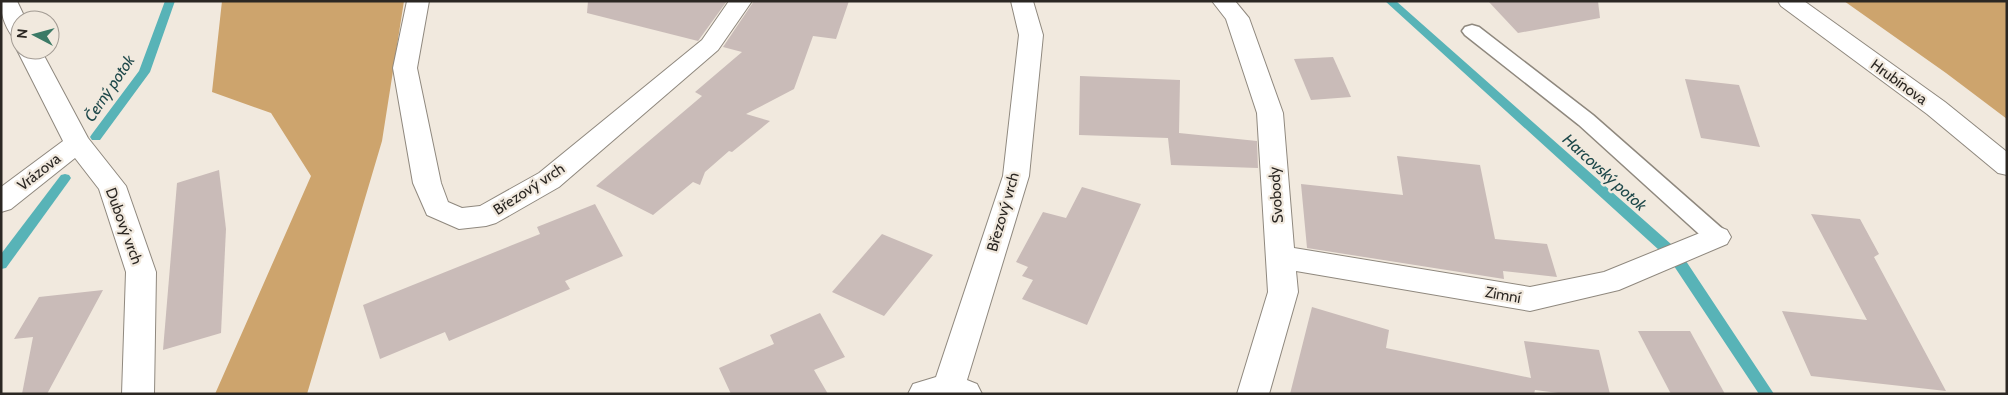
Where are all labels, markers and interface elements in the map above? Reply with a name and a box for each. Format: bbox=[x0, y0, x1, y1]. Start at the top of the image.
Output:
north arrow bbox=[10, 10, 60, 60]
text: N bbox=[13, 28, 32, 40]
water label: Černý potok bbox=[80, 50, 139, 125]
street label: Hrubínova bbox=[1867, 55, 1931, 109]
water label: Harcovský potok bbox=[1559, 130, 1651, 216]
street label: Vrázova bbox=[14, 149, 65, 194]
street label: Březový vrch bbox=[490, 159, 568, 219]
street label: Svobody bbox=[1265, 166, 1287, 224]
street label: Březový vrch bbox=[983, 170, 1023, 254]
street label: Dubový vrch bbox=[102, 185, 146, 267]
street label: Zimní bbox=[1484, 283, 1522, 307]

